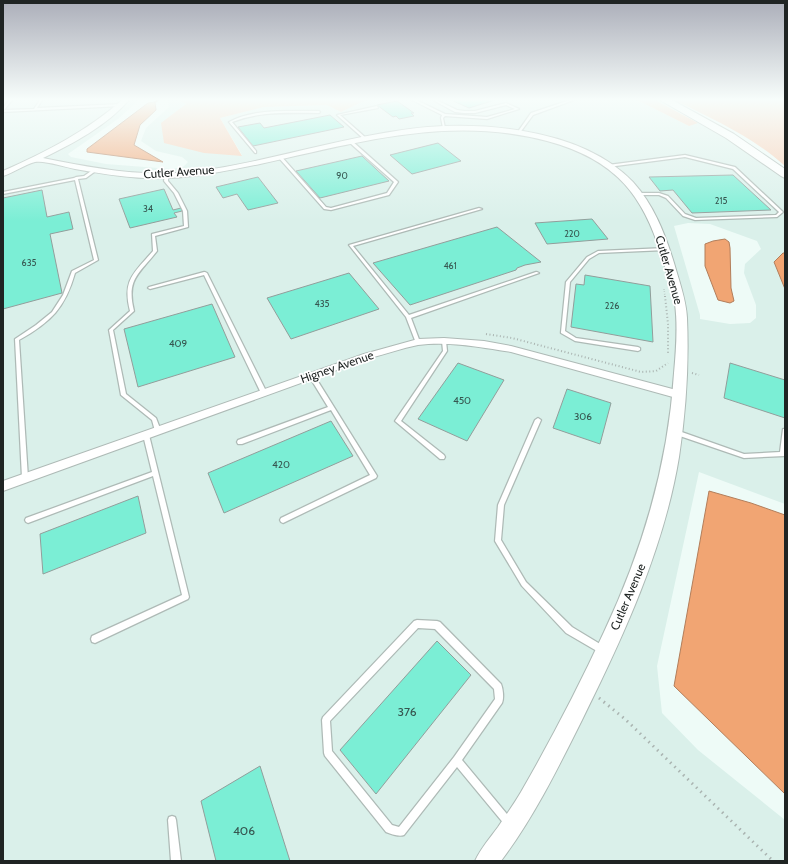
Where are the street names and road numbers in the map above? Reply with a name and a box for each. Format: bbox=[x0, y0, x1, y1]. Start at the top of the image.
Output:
street label: Cutler Avenue bbox=[143, 162, 215, 181]
street label: Cutler Avenue bbox=[652, 234, 686, 306]
street label: Higney Avenue bbox=[298, 347, 375, 386]
street label: Cutler Avenue bbox=[607, 561, 648, 632]

